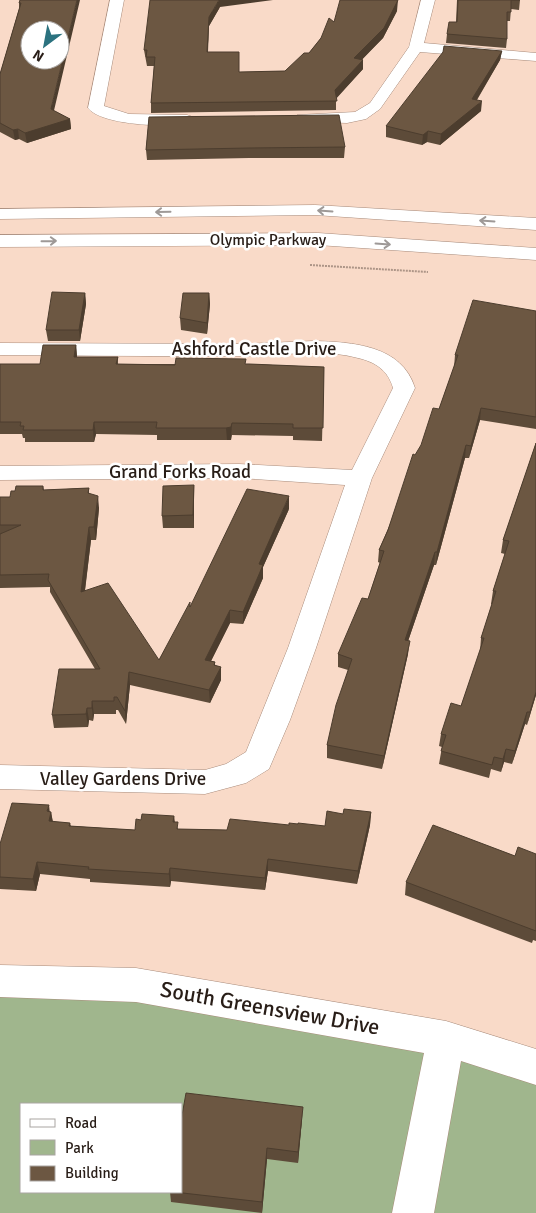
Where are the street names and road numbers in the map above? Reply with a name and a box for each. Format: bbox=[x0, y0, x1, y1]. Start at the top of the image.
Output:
street label: Olympic Parkway bbox=[210, 230, 327, 250]
street label: Ashford Castle Drive bbox=[172, 337, 336, 361]
street label: Grand Forks Road bbox=[109, 460, 251, 484]
street label: Valley Gardens Drive bbox=[40, 767, 206, 791]
street label: South Greensview Drive bbox=[158, 975, 382, 1041]

